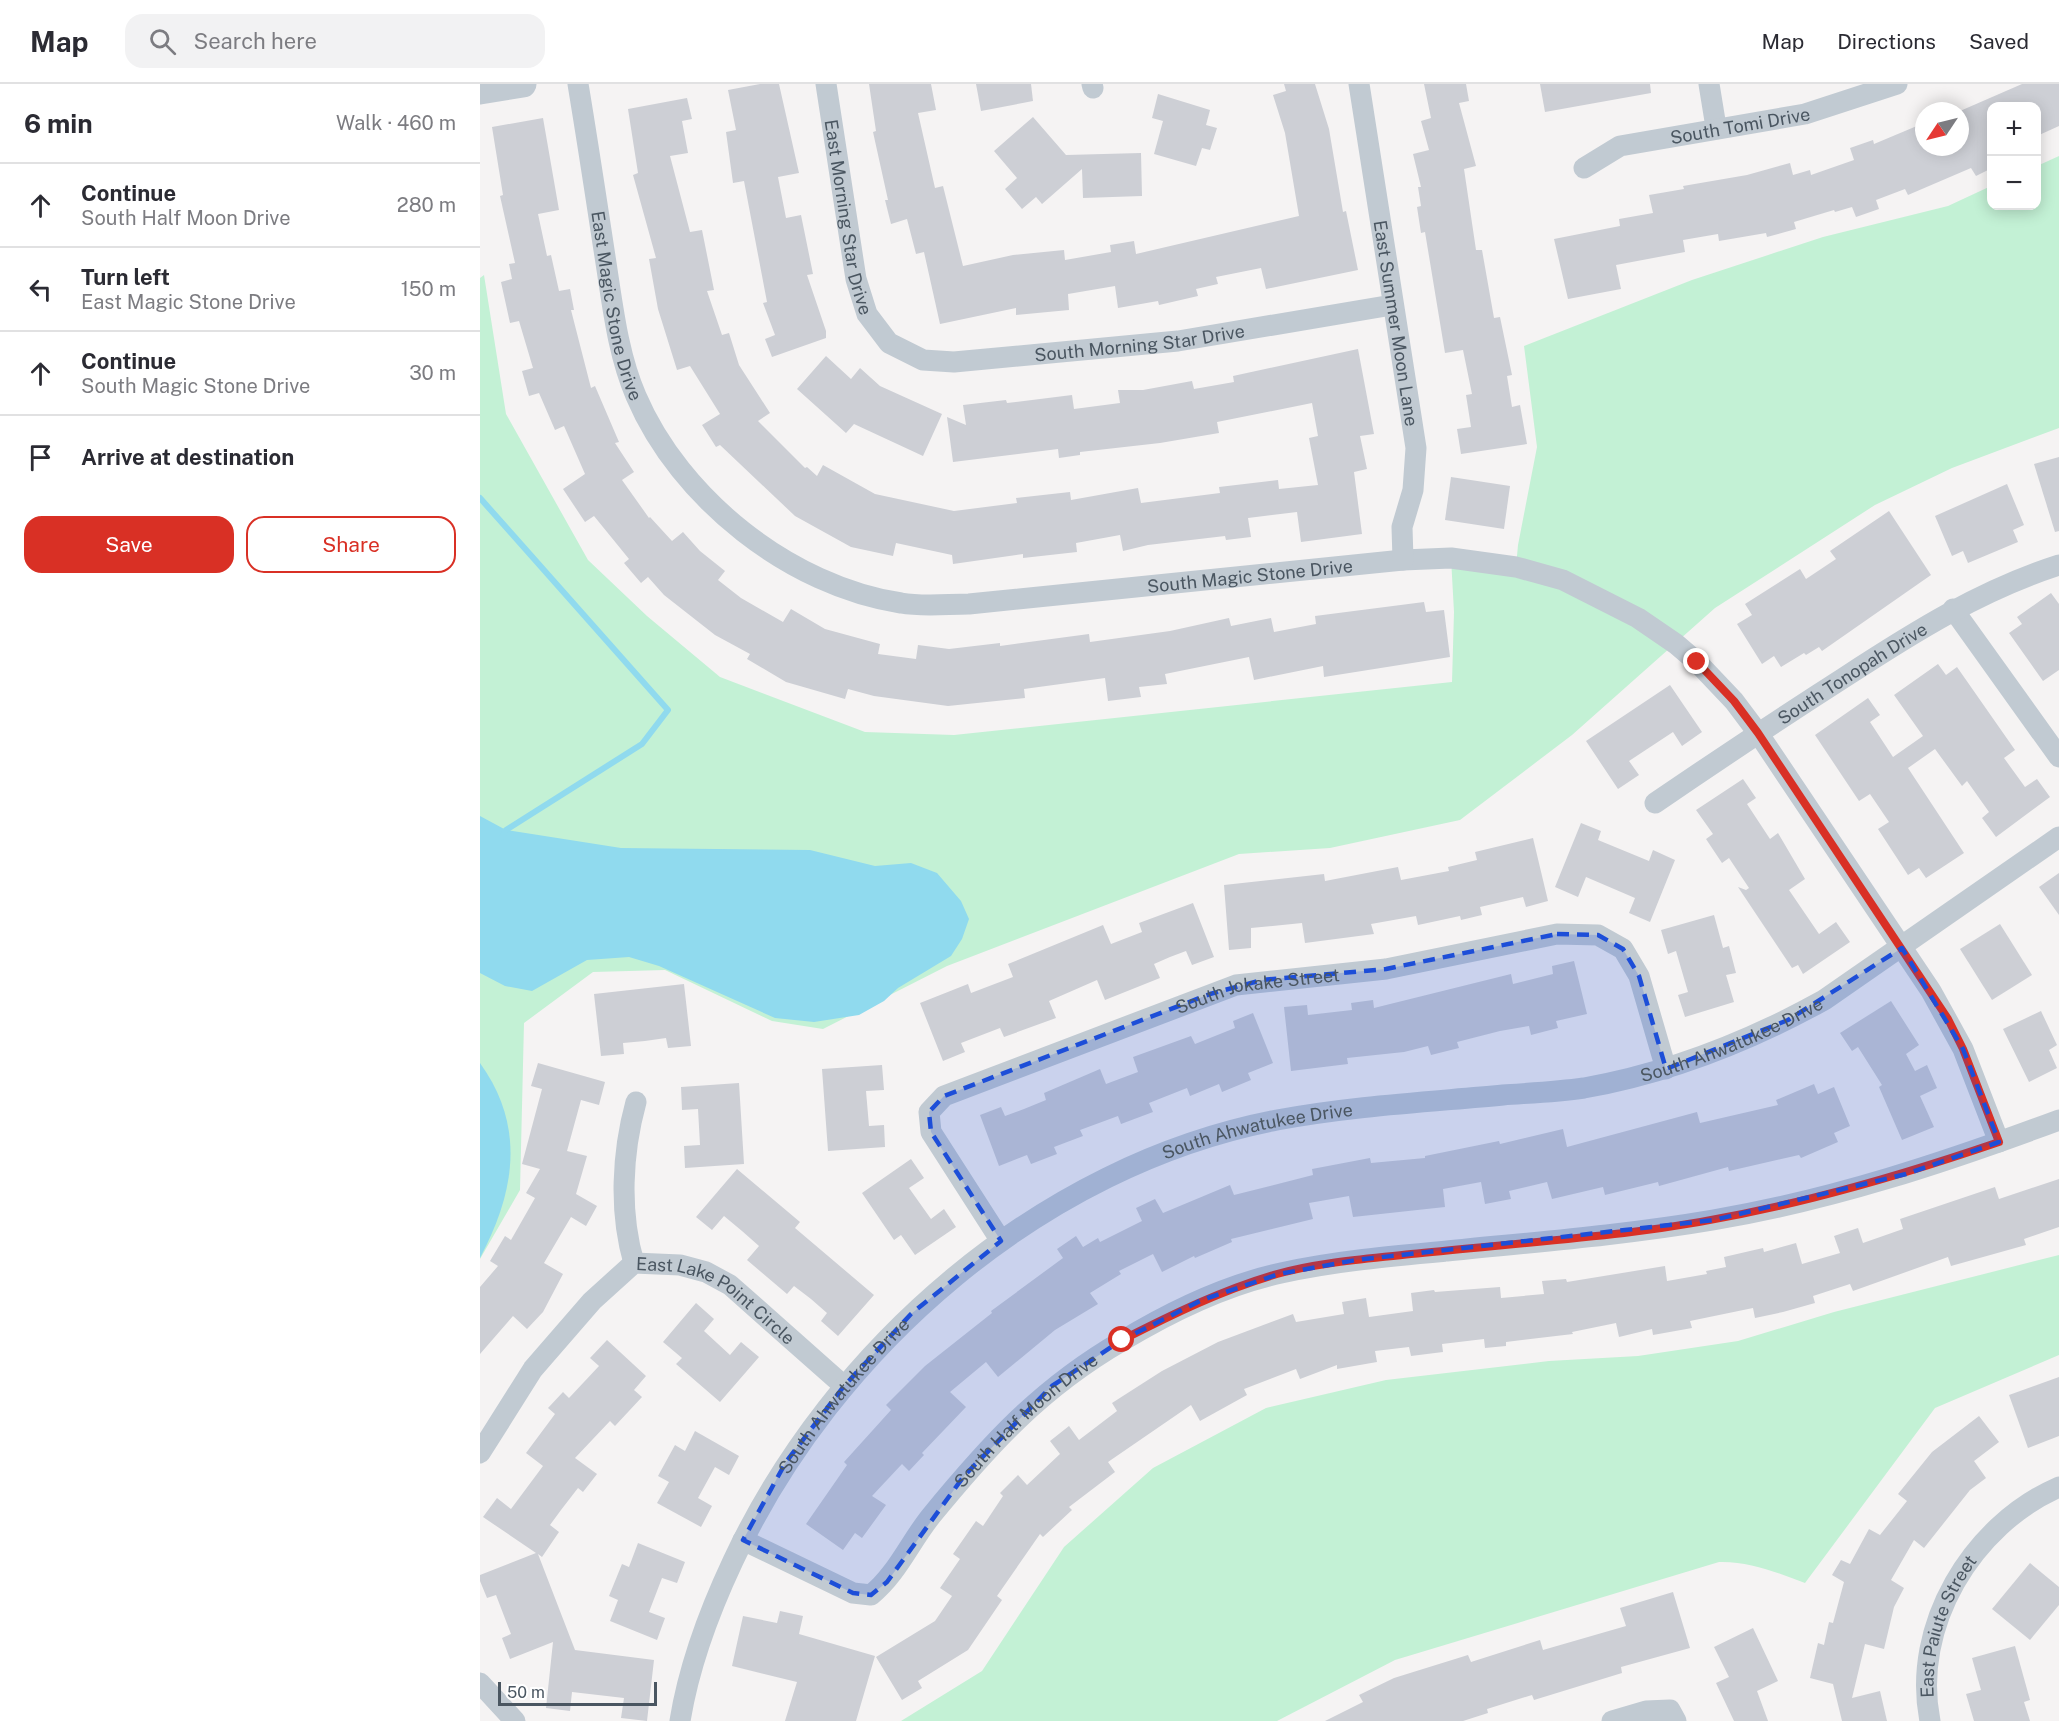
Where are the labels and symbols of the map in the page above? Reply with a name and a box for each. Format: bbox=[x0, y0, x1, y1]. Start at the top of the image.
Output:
north arrow bbox=[1915, 102, 1969, 156]
street label: South Tomi Drive bbox=[1668, 103, 1812, 148]
street label: East Morning Star Drive bbox=[821, 118, 877, 317]
street label: East Magic Stone Drive bbox=[588, 209, 647, 404]
street label: East Summer Moon Lane bbox=[1370, 219, 1423, 428]
street label: South Morning Star Drive bbox=[1033, 319, 1246, 365]
street label: South Magic Stone Drive bbox=[1146, 555, 1354, 596]
street label: South Tonopah Drive bbox=[1773, 618, 1930, 729]
route end bbox=[1683, 648, 1709, 674]
street label: South Jokake Street bbox=[1172, 964, 1341, 1018]
street label: South Ahwatukee Drive bbox=[1638, 992, 1826, 1086]
street label: South Ahwatukee Drive bbox=[1159, 1098, 1354, 1163]
street label: East Lake Point Circle bbox=[636, 1253, 800, 1348]
street label: South Ahwatukee Drive bbox=[773, 1313, 913, 1477]
route start bbox=[1108, 1326, 1134, 1352]
street label: South Half Moon Drive bbox=[949, 1349, 1101, 1491]
street label: East Paiute Street bbox=[1916, 1550, 1980, 1698]
scale bar bbox=[498, 1679, 657, 1706]

